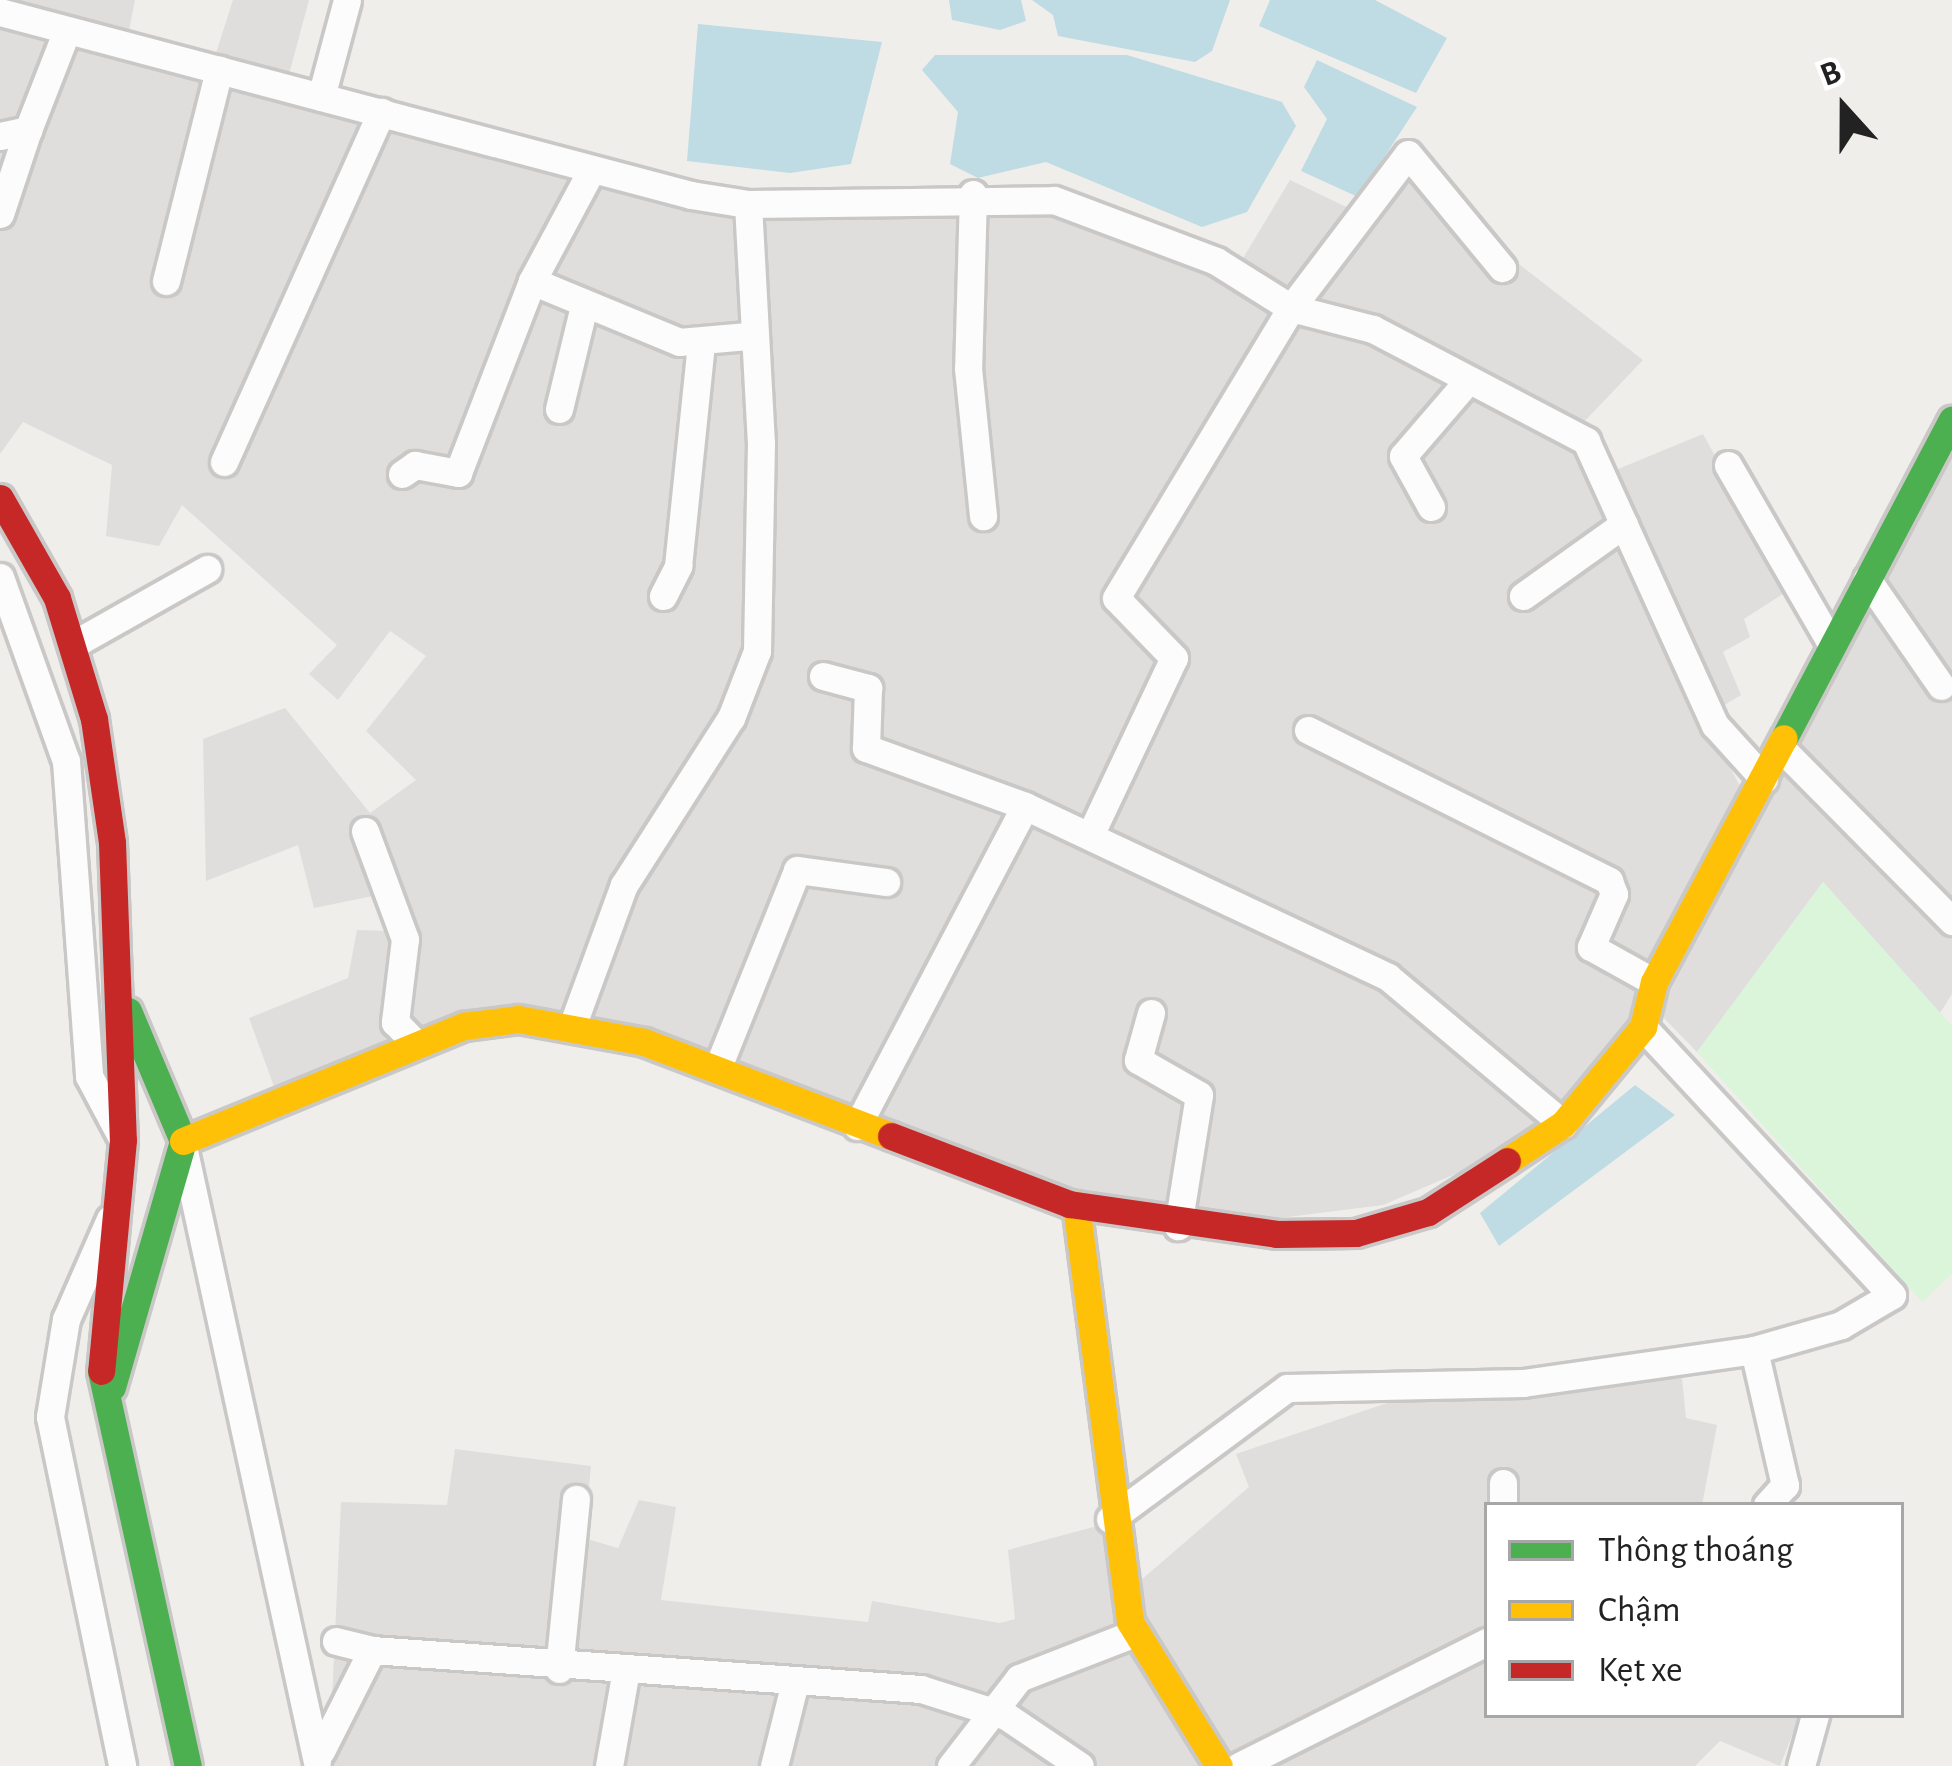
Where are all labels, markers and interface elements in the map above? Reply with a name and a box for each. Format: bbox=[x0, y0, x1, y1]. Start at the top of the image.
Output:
north arrow bbox=[1784, 48, 1904, 168]
text: B bbox=[1816, 55, 1846, 93]
legend bbox=[1484, 1502, 1904, 1718]
text: Thông thoáng bbox=[1598, 1532, 1794, 1568]
text: Chậm bbox=[1598, 1592, 1681, 1628]
text: Kẹt xe bbox=[1598, 1652, 1683, 1688]

